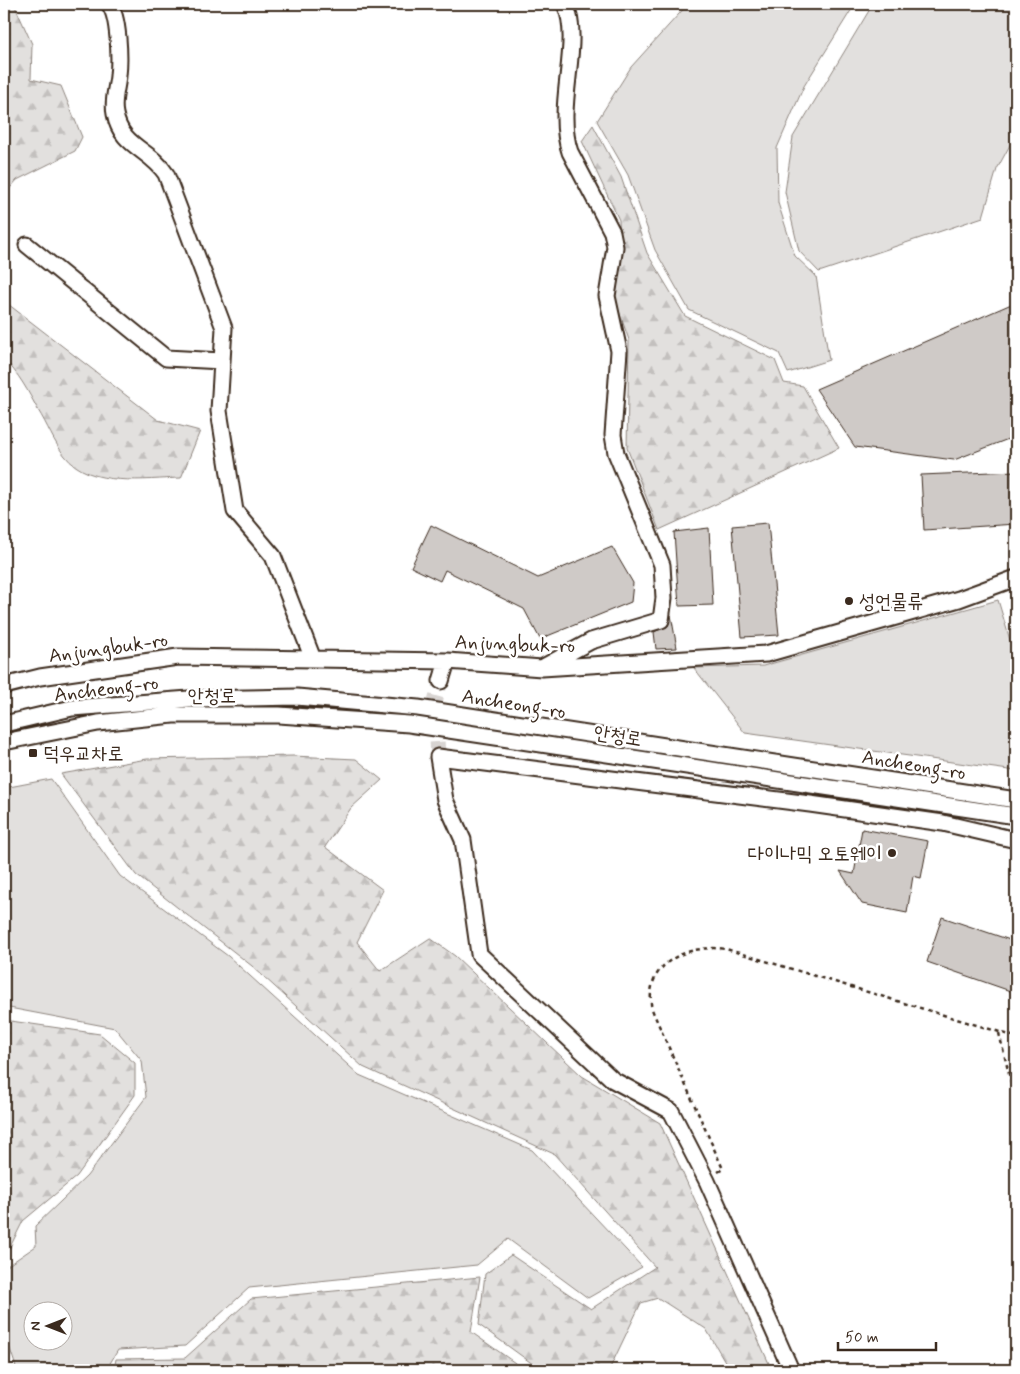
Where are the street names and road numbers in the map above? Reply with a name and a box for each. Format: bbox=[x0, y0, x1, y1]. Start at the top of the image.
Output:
street label: Anjungbuk-ro bbox=[47, 627, 170, 670]
street label: Anjungbuk-ro bbox=[454, 629, 576, 660]
street label: Ancheong-ro bbox=[52, 670, 160, 711]
street label: 안청로 bbox=[188, 683, 236, 710]
street label: Ancheong-ro bbox=[459, 683, 568, 728]
street label: 안청로 bbox=[592, 719, 644, 754]
street label: Ancheong-ro bbox=[859, 744, 968, 789]

